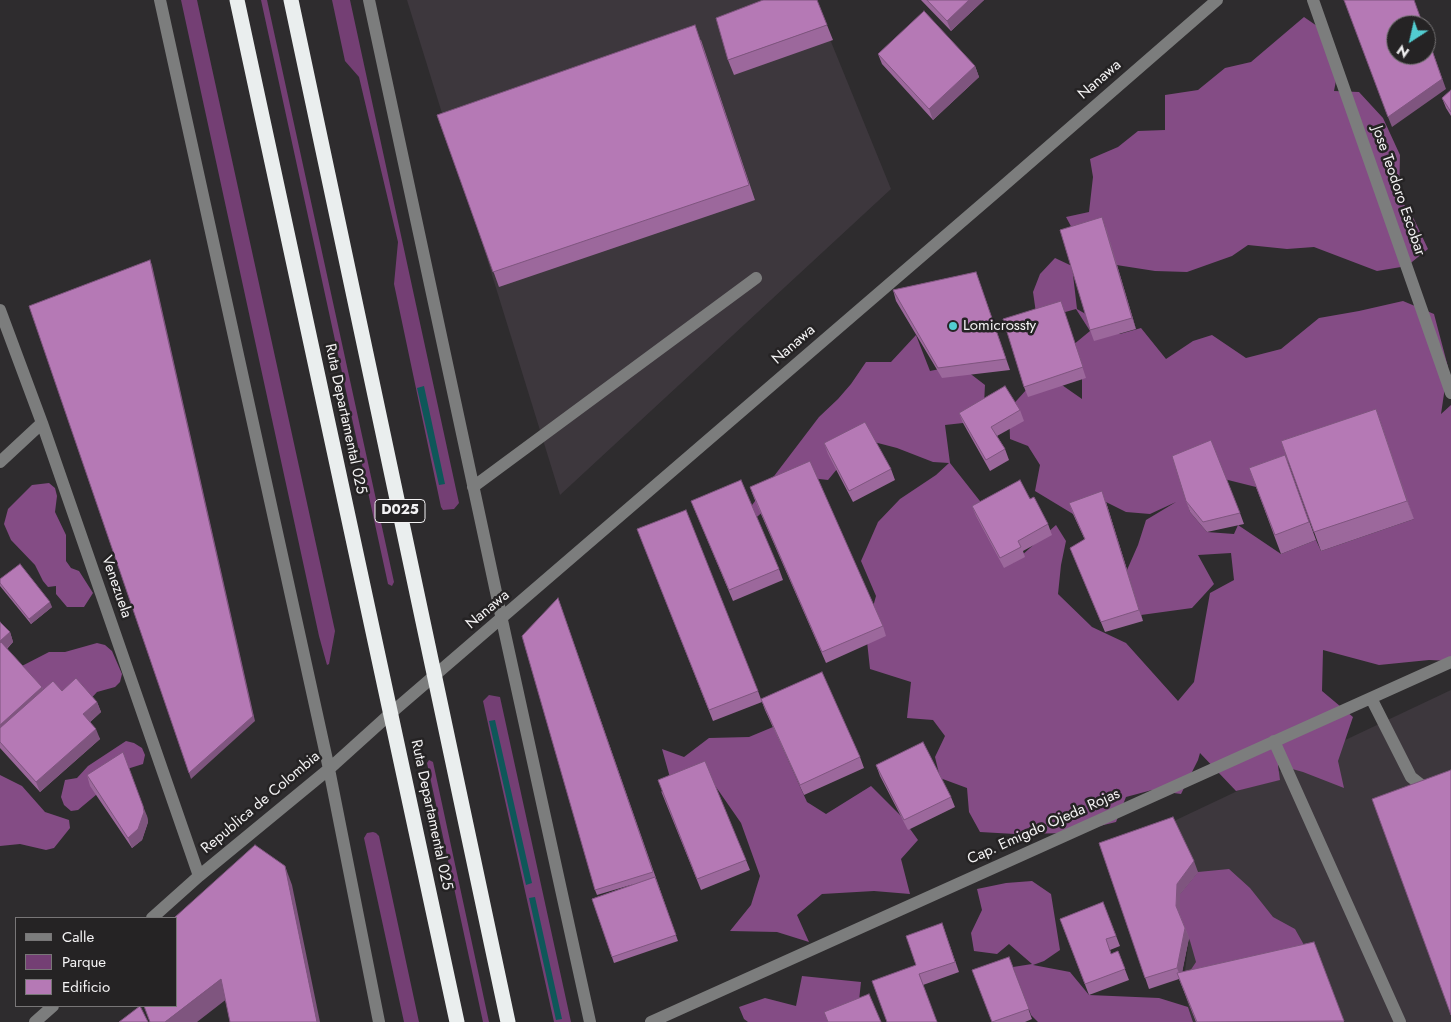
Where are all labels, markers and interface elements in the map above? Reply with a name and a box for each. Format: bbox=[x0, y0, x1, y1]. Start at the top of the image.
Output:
north arrow bbox=[1386, 15, 1436, 65]
text: N bbox=[1393, 40, 1413, 63]
street label: Nanawa bbox=[1075, 56, 1125, 104]
street label: Jose Teodoro Escobar bbox=[1367, 124, 1429, 258]
place label: Lomicrossty bbox=[963, 317, 1036, 335]
marker: Lomicrossty bbox=[947, 320, 959, 332]
street label: Nanawa bbox=[769, 321, 819, 369]
street label: Ruta Departamental 025 bbox=[320, 342, 370, 496]
road number: D025 bbox=[375, 500, 425, 522]
street label: Venezuela bbox=[97, 553, 135, 621]
street label: Nanawa bbox=[463, 587, 513, 633]
street label: Ruta Departamental 025 bbox=[406, 738, 456, 892]
street label: Republica de Colombia bbox=[198, 748, 324, 858]
street label: Cap. Emigdo Ojeda Rojas bbox=[965, 785, 1123, 869]
legend bbox=[15, 917, 178, 1007]
text: Calle bbox=[62, 926, 94, 948]
text: Parque bbox=[62, 951, 106, 973]
text: Edificio bbox=[62, 976, 110, 998]

